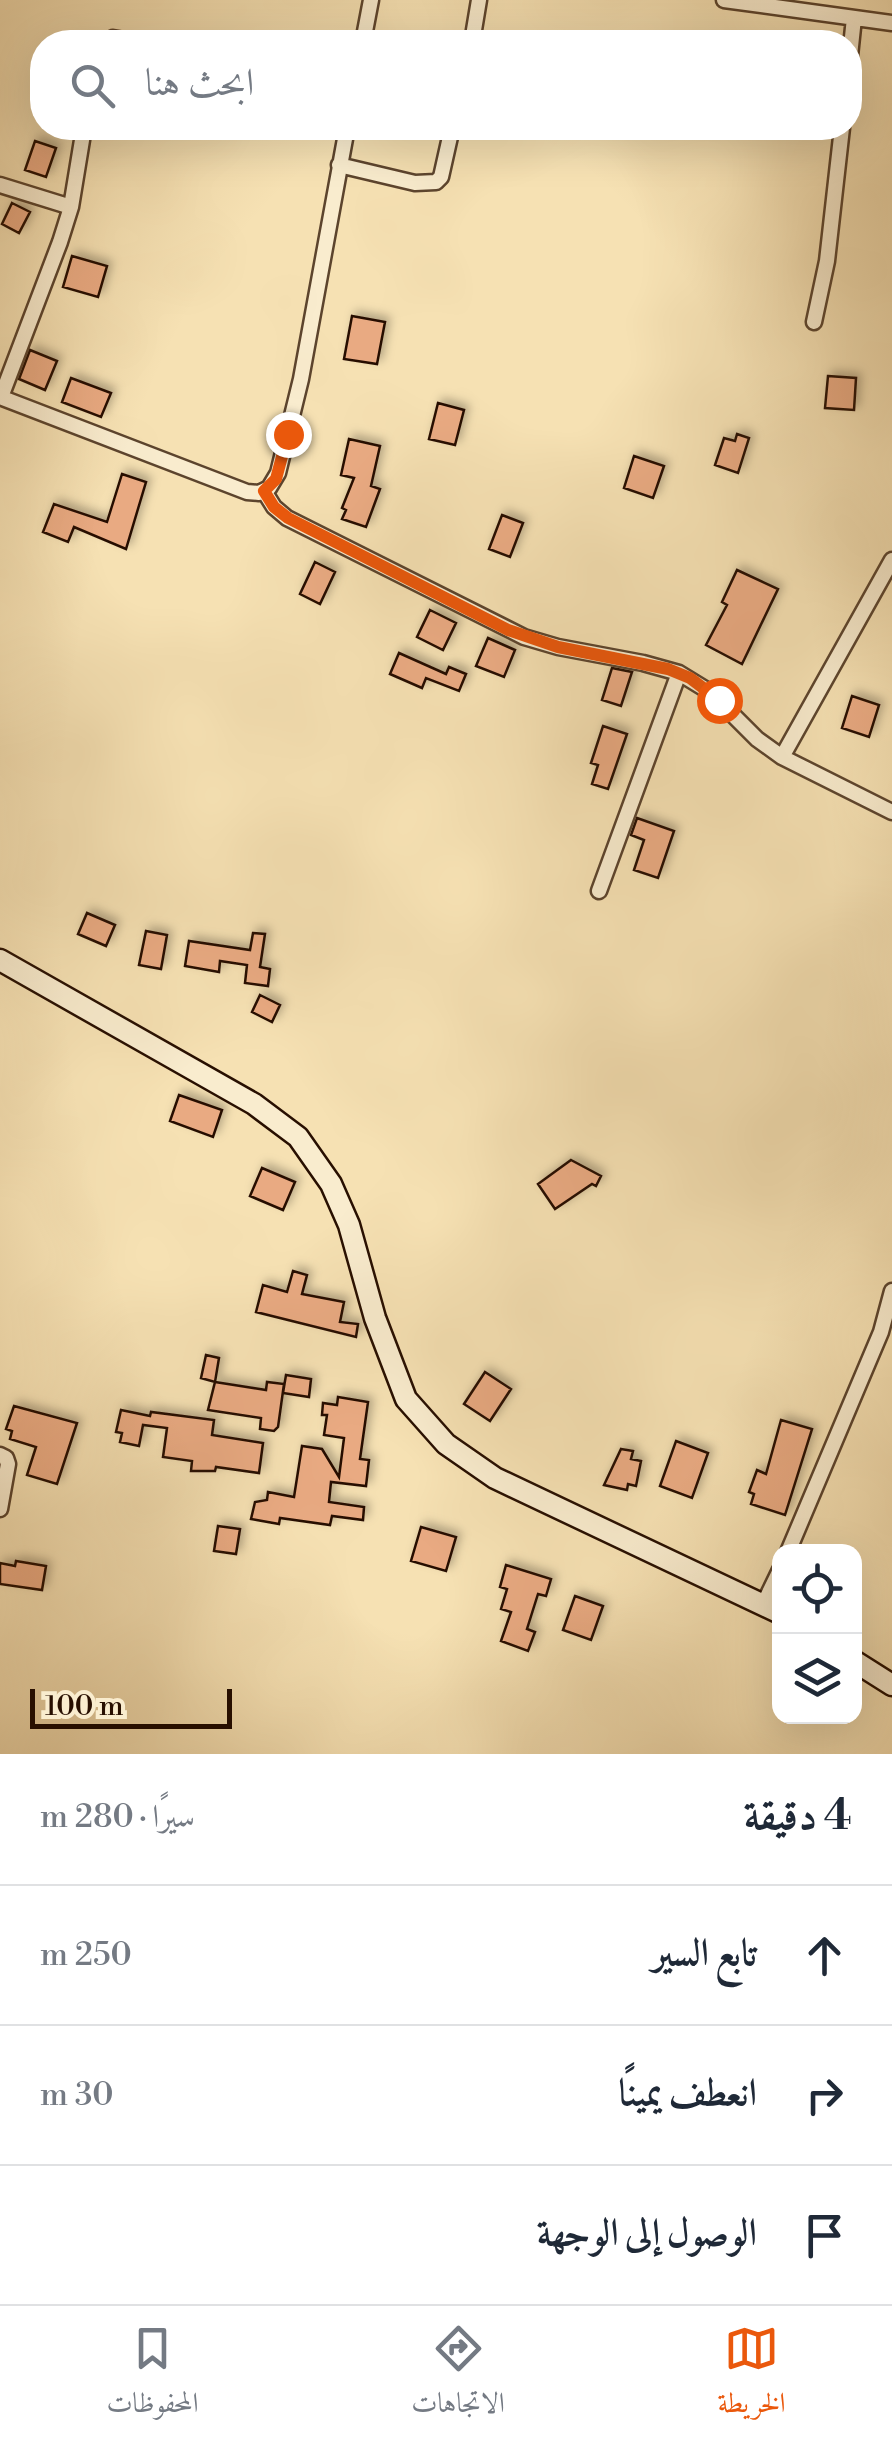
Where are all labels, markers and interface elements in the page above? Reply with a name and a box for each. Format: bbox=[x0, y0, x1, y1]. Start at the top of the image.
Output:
search box bbox=[30, 30, 862, 140]
icon: search bbox=[65, 58, 120, 113]
text: ابحث هنا bbox=[145, 60, 254, 107]
route end bbox=[266, 412, 312, 458]
route start bbox=[697, 678, 743, 724]
map controls bbox=[772, 1544, 862, 1724]
button: locate bbox=[772, 1544, 862, 1634]
button: layers bbox=[772, 1634, 862, 1724]
scale bar bbox=[30, 1684, 232, 1728]
text: 100 m bbox=[45, 1689, 124, 1724]
text: 4 دقيقة bbox=[744, 1790, 852, 1843]
text: سيرًا · 280 m bbox=[40, 1797, 195, 1837]
icon: ahead bbox=[797, 1928, 852, 1983]
text: تابع السير bbox=[652, 1930, 757, 1977]
text: 250 m bbox=[40, 1935, 132, 1975]
icon: right bbox=[797, 2068, 852, 2123]
text: انعطف يمينًا bbox=[619, 2070, 757, 2117]
text: 30 m bbox=[40, 2075, 114, 2115]
icon: arrive bbox=[797, 2208, 852, 2263]
text: الوصول إلى الوجهة bbox=[537, 2210, 757, 2257]
tab: المحفوظات bbox=[106, 2321, 199, 2430]
tab: الاتجاهات bbox=[411, 2321, 505, 2430]
tab: الخريطة bbox=[718, 2321, 786, 2430]

